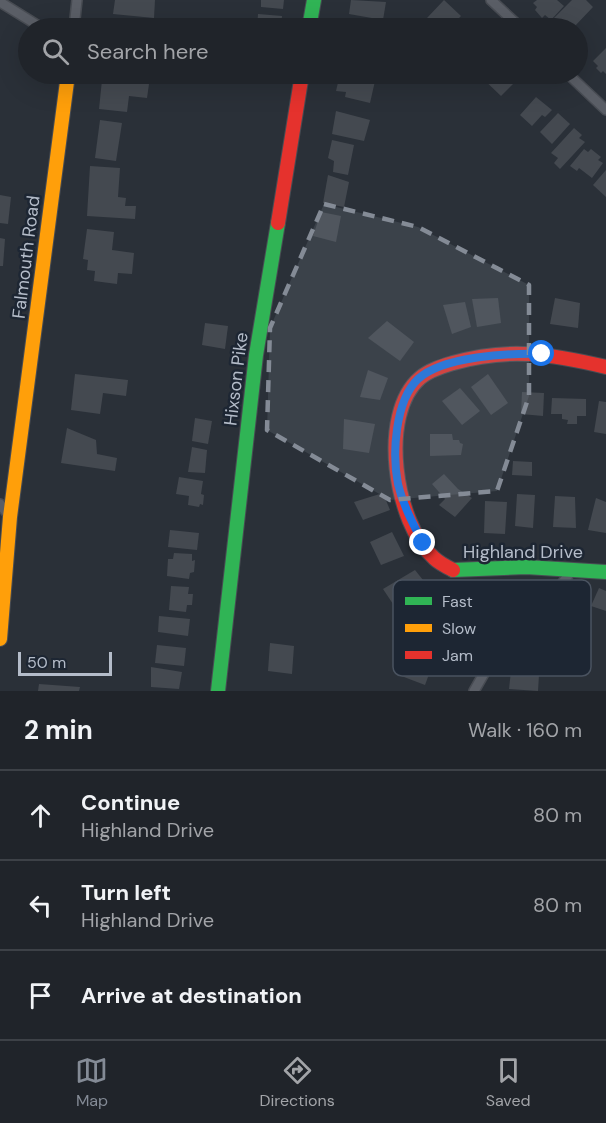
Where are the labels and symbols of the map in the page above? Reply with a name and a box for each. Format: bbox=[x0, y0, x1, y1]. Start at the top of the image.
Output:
street label: Falmouth Road bbox=[7, 194, 45, 320]
street label: Hixson Pike bbox=[218, 331, 254, 427]
route start bbox=[528, 340, 554, 366]
route end bbox=[409, 529, 435, 555]
street label: Highland Drive bbox=[463, 540, 583, 564]
legend bbox=[393, 580, 591, 676]
text: Fast bbox=[442, 591, 473, 612]
text: Slow bbox=[442, 618, 476, 639]
text: Jam bbox=[442, 645, 473, 666]
scale bar bbox=[18, 649, 112, 676]

